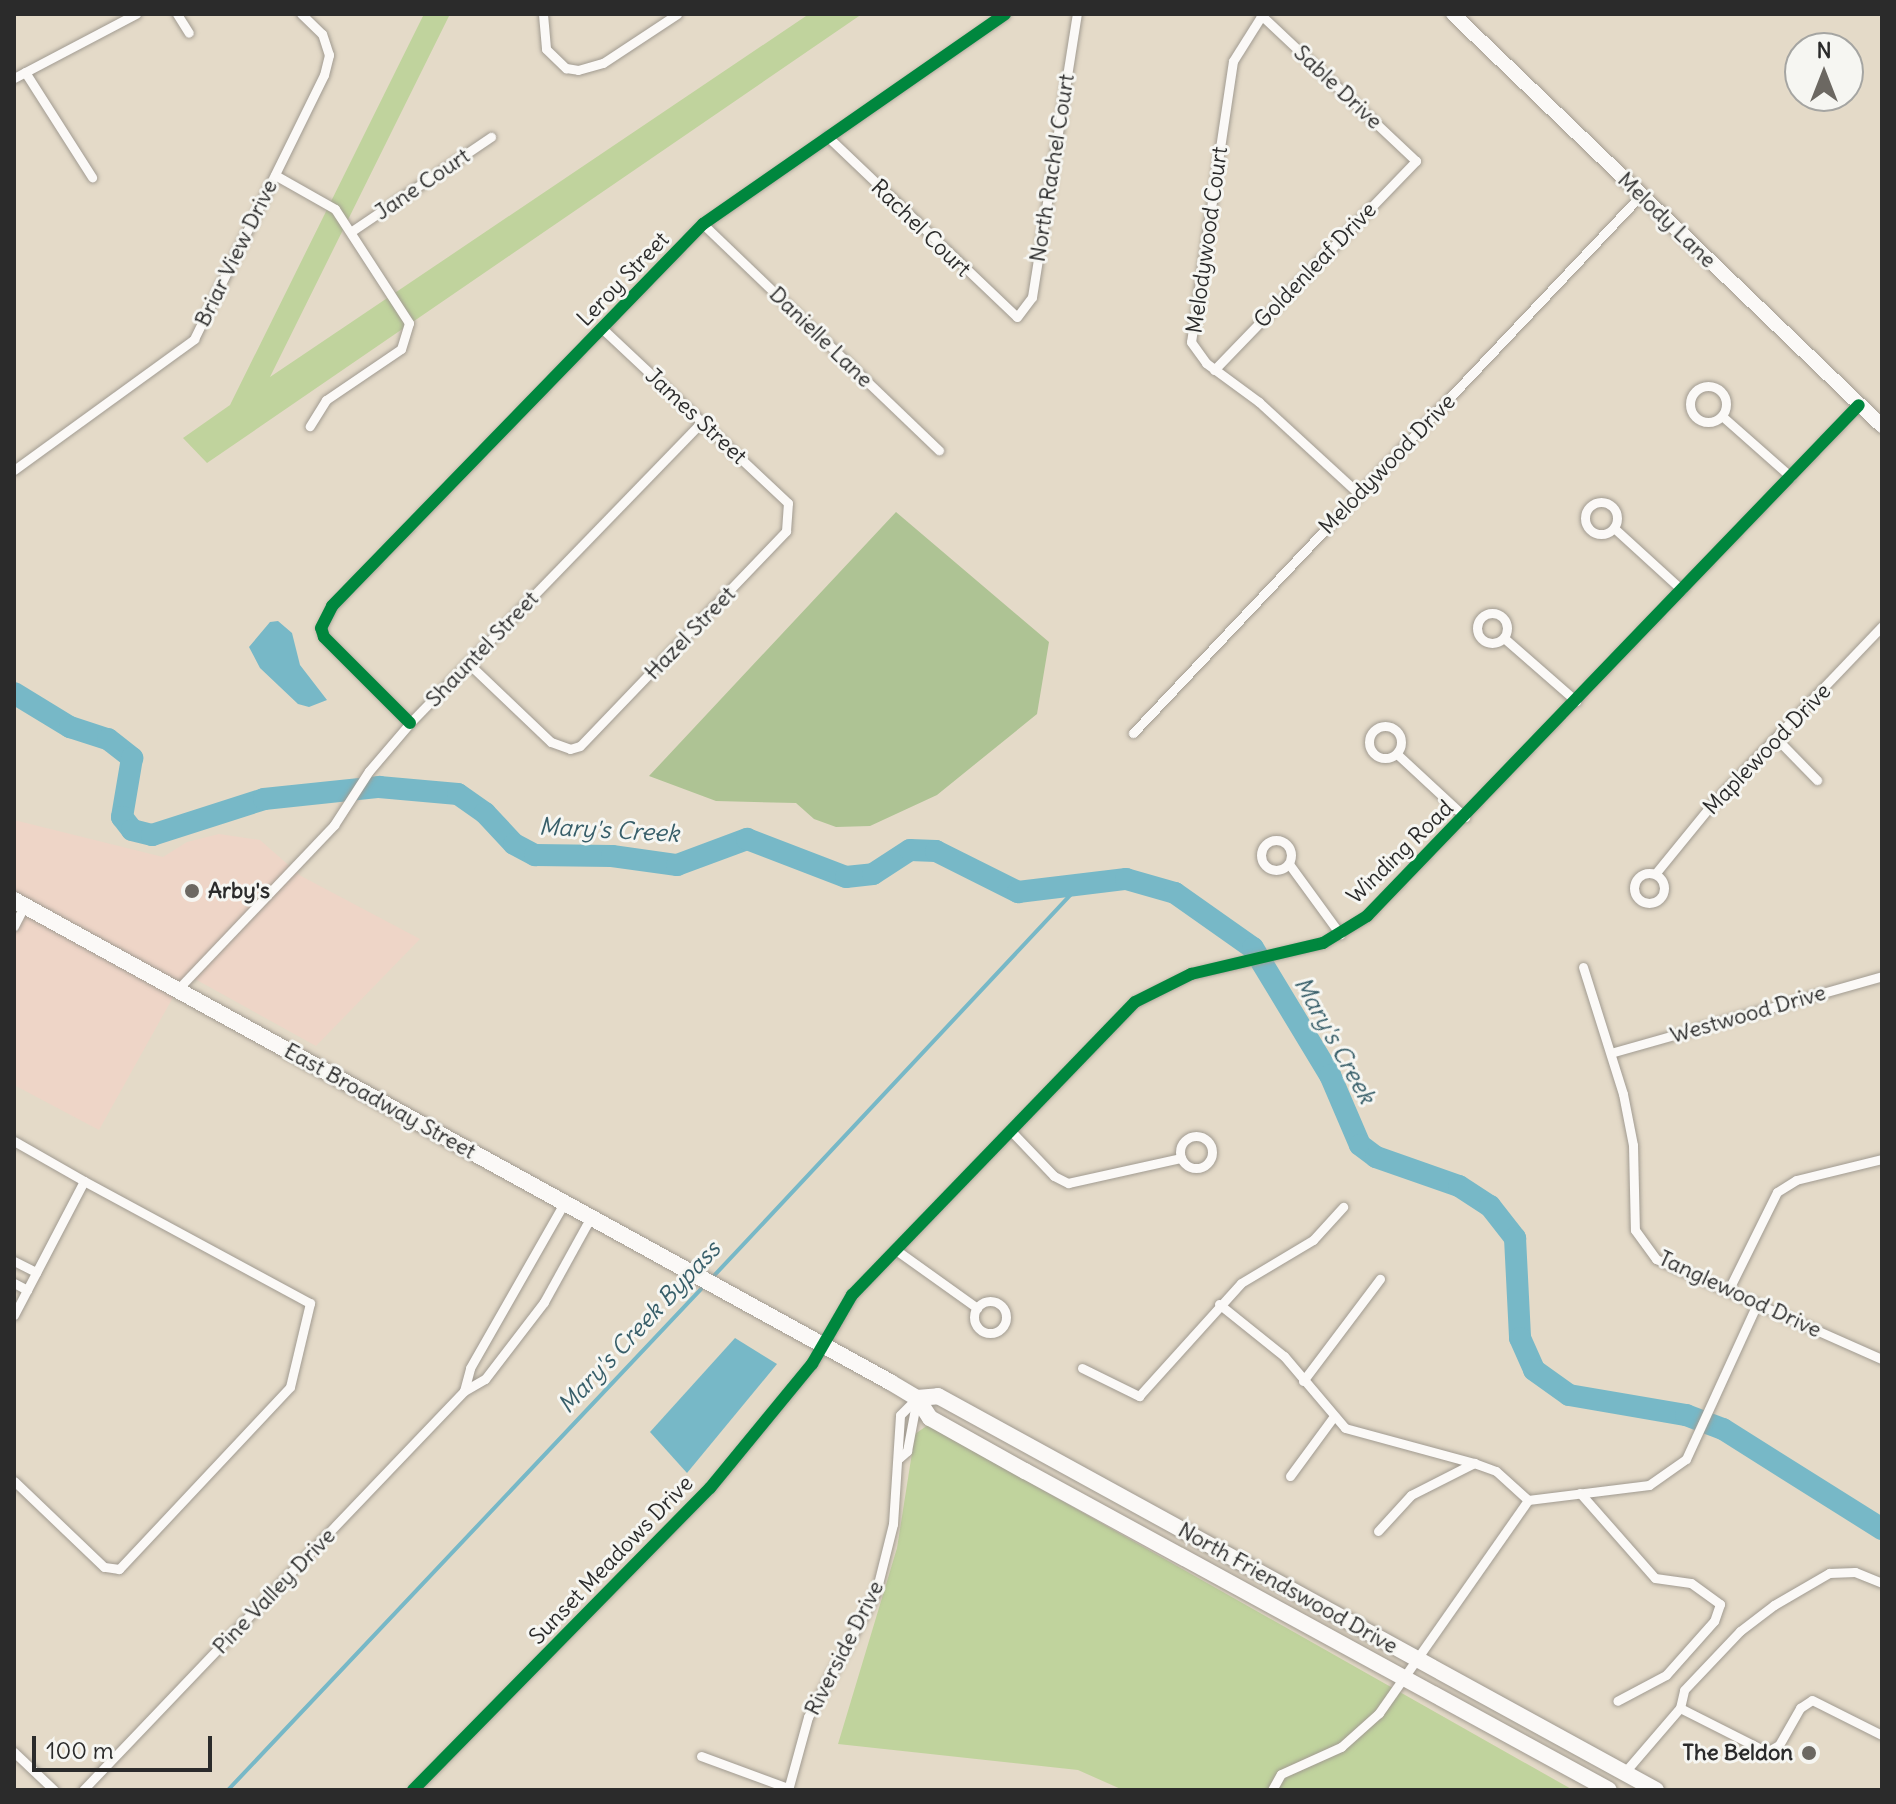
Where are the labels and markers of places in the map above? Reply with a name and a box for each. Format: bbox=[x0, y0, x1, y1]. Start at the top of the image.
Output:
place label: Arby's bbox=[208, 878, 270, 904]
marker: Arby's bbox=[183, 882, 201, 900]
place label: The Beldon bbox=[1682, 1740, 1793, 1766]
marker: The Beldon bbox=[1800, 1744, 1818, 1762]

